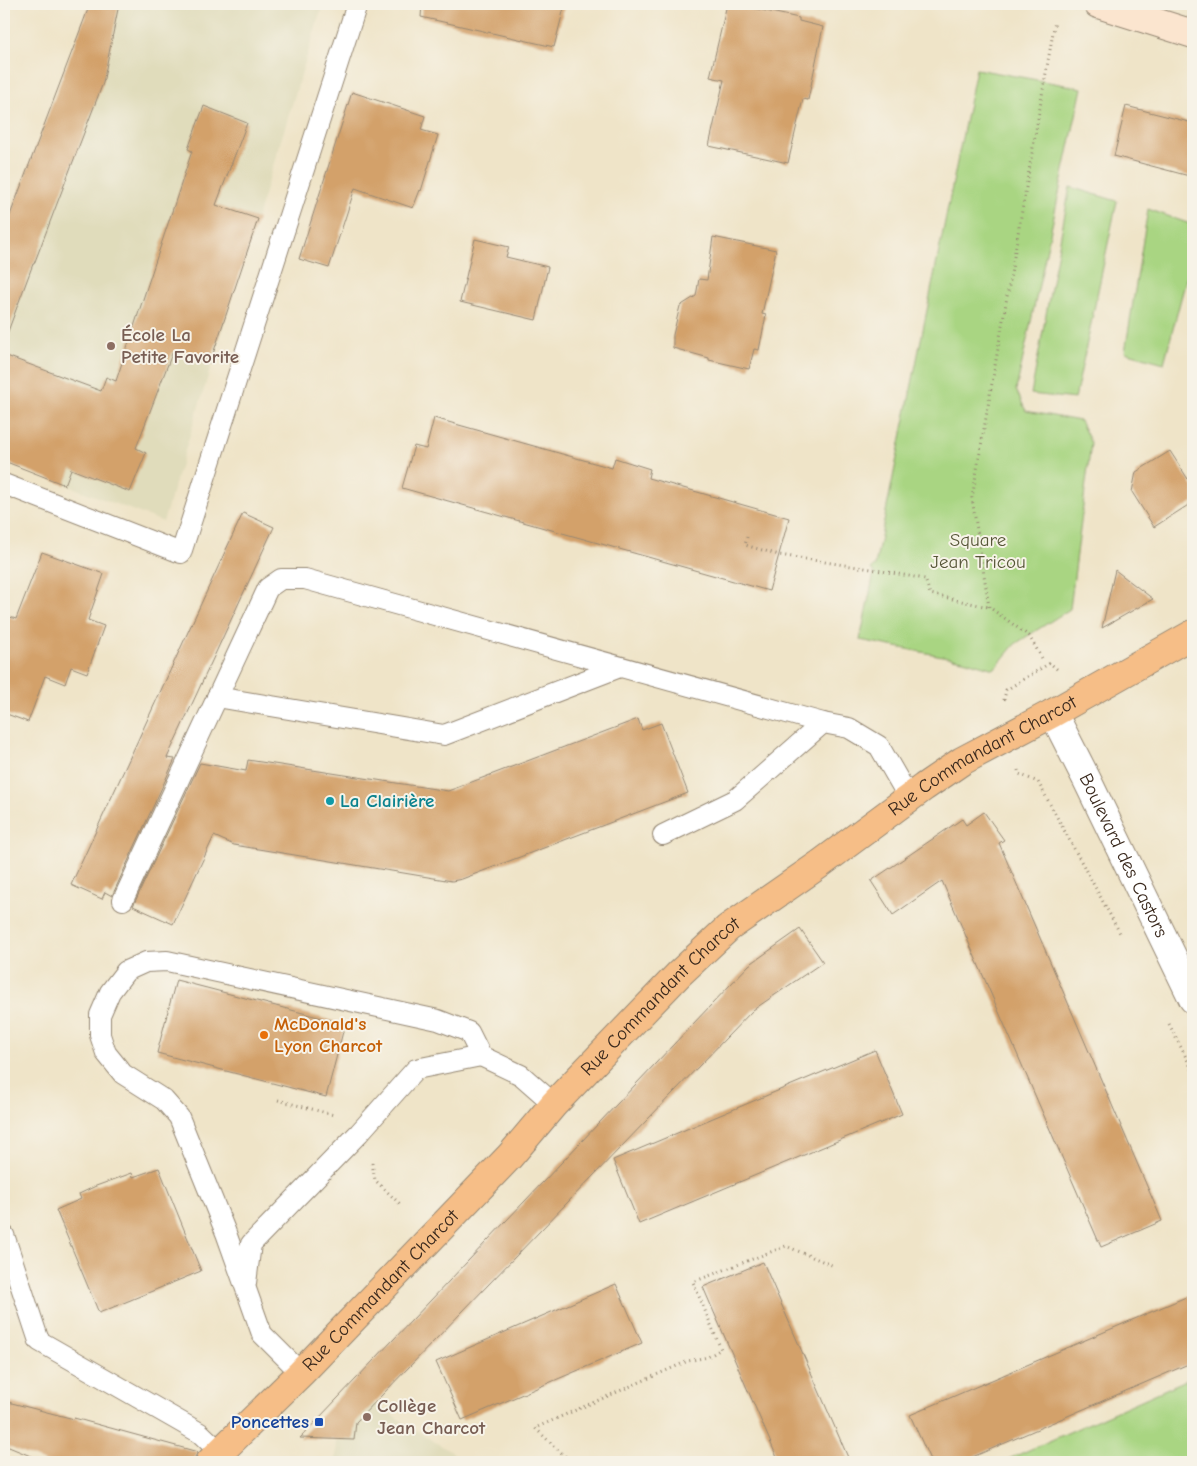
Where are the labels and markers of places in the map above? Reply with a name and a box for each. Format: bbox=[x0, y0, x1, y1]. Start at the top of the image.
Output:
place label: École La Petite Favorite bbox=[121, 324, 239, 368]
marker: École La Petite Favorite bbox=[105, 340, 117, 352]
place label: La Clairière bbox=[340, 790, 434, 812]
marker: La Clairière bbox=[324, 795, 336, 807]
place label: McDonald's Lyon Charcot bbox=[274, 1013, 383, 1057]
marker: McDonald's Lyon Charcot bbox=[258, 1029, 270, 1041]
place label: Collège Jean Charcot bbox=[377, 1395, 486, 1439]
place label: Poncettes bbox=[231, 1411, 309, 1433]
marker: Collège Jean Charcot bbox=[361, 1411, 373, 1423]
marker: Poncettes bbox=[313, 1416, 325, 1428]

